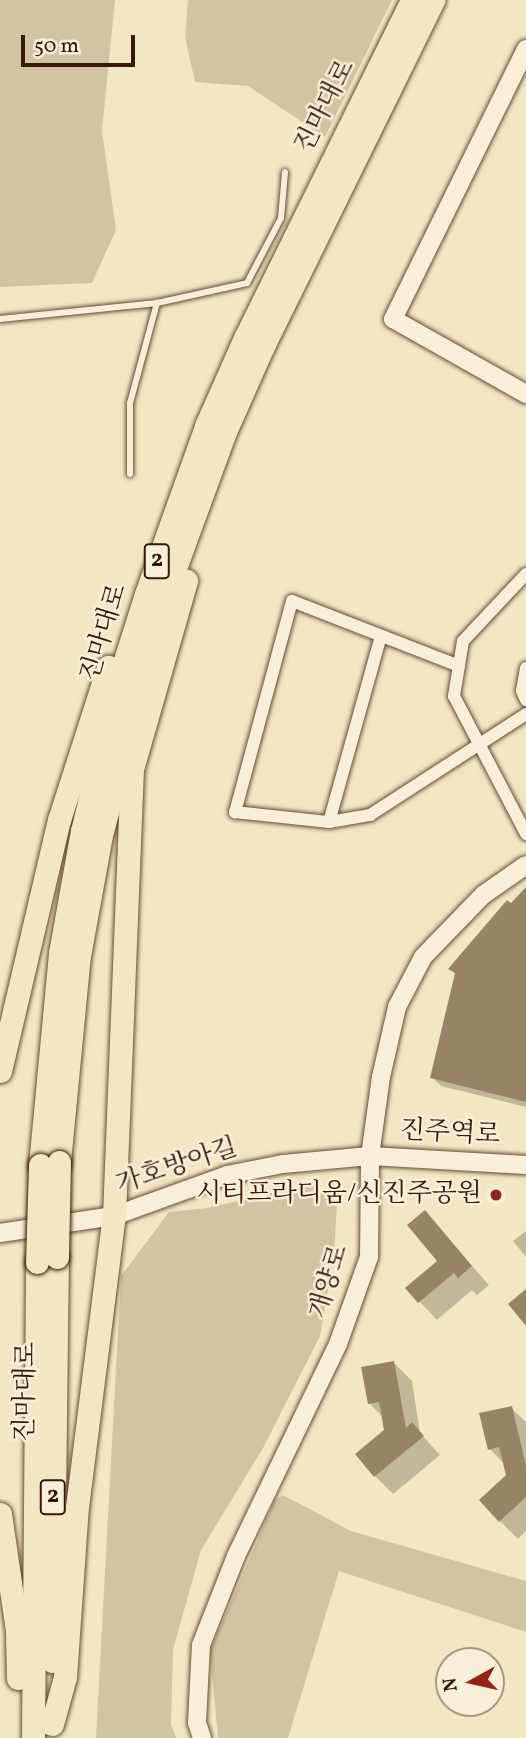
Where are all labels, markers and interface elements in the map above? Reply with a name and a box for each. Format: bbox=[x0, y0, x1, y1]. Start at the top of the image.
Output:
scale bar bbox=[24, 21, 138, 65]
text: 50 m bbox=[34, 32, 79, 61]
street label: 진마대로 bbox=[289, 55, 363, 159]
road number: 2 bbox=[143, 540, 171, 582]
street label: 진마대로 bbox=[75, 580, 135, 686]
street label: 진주역로 bbox=[399, 1116, 501, 1152]
street label: 가호방아길 bbox=[112, 1133, 242, 1201]
place label: 시티프라디움/신진주공원 bbox=[196, 1179, 482, 1211]
marker: 시티프라디움/신진주공원 bbox=[488, 1187, 504, 1203]
street label: 개양로 bbox=[304, 1241, 356, 1323]
street label: 진마대로 bbox=[11, 1342, 43, 1442]
road number: 2 bbox=[39, 1476, 67, 1518]
north arrow bbox=[435, 1647, 505, 1717]
text: N bbox=[437, 1676, 465, 1693]

